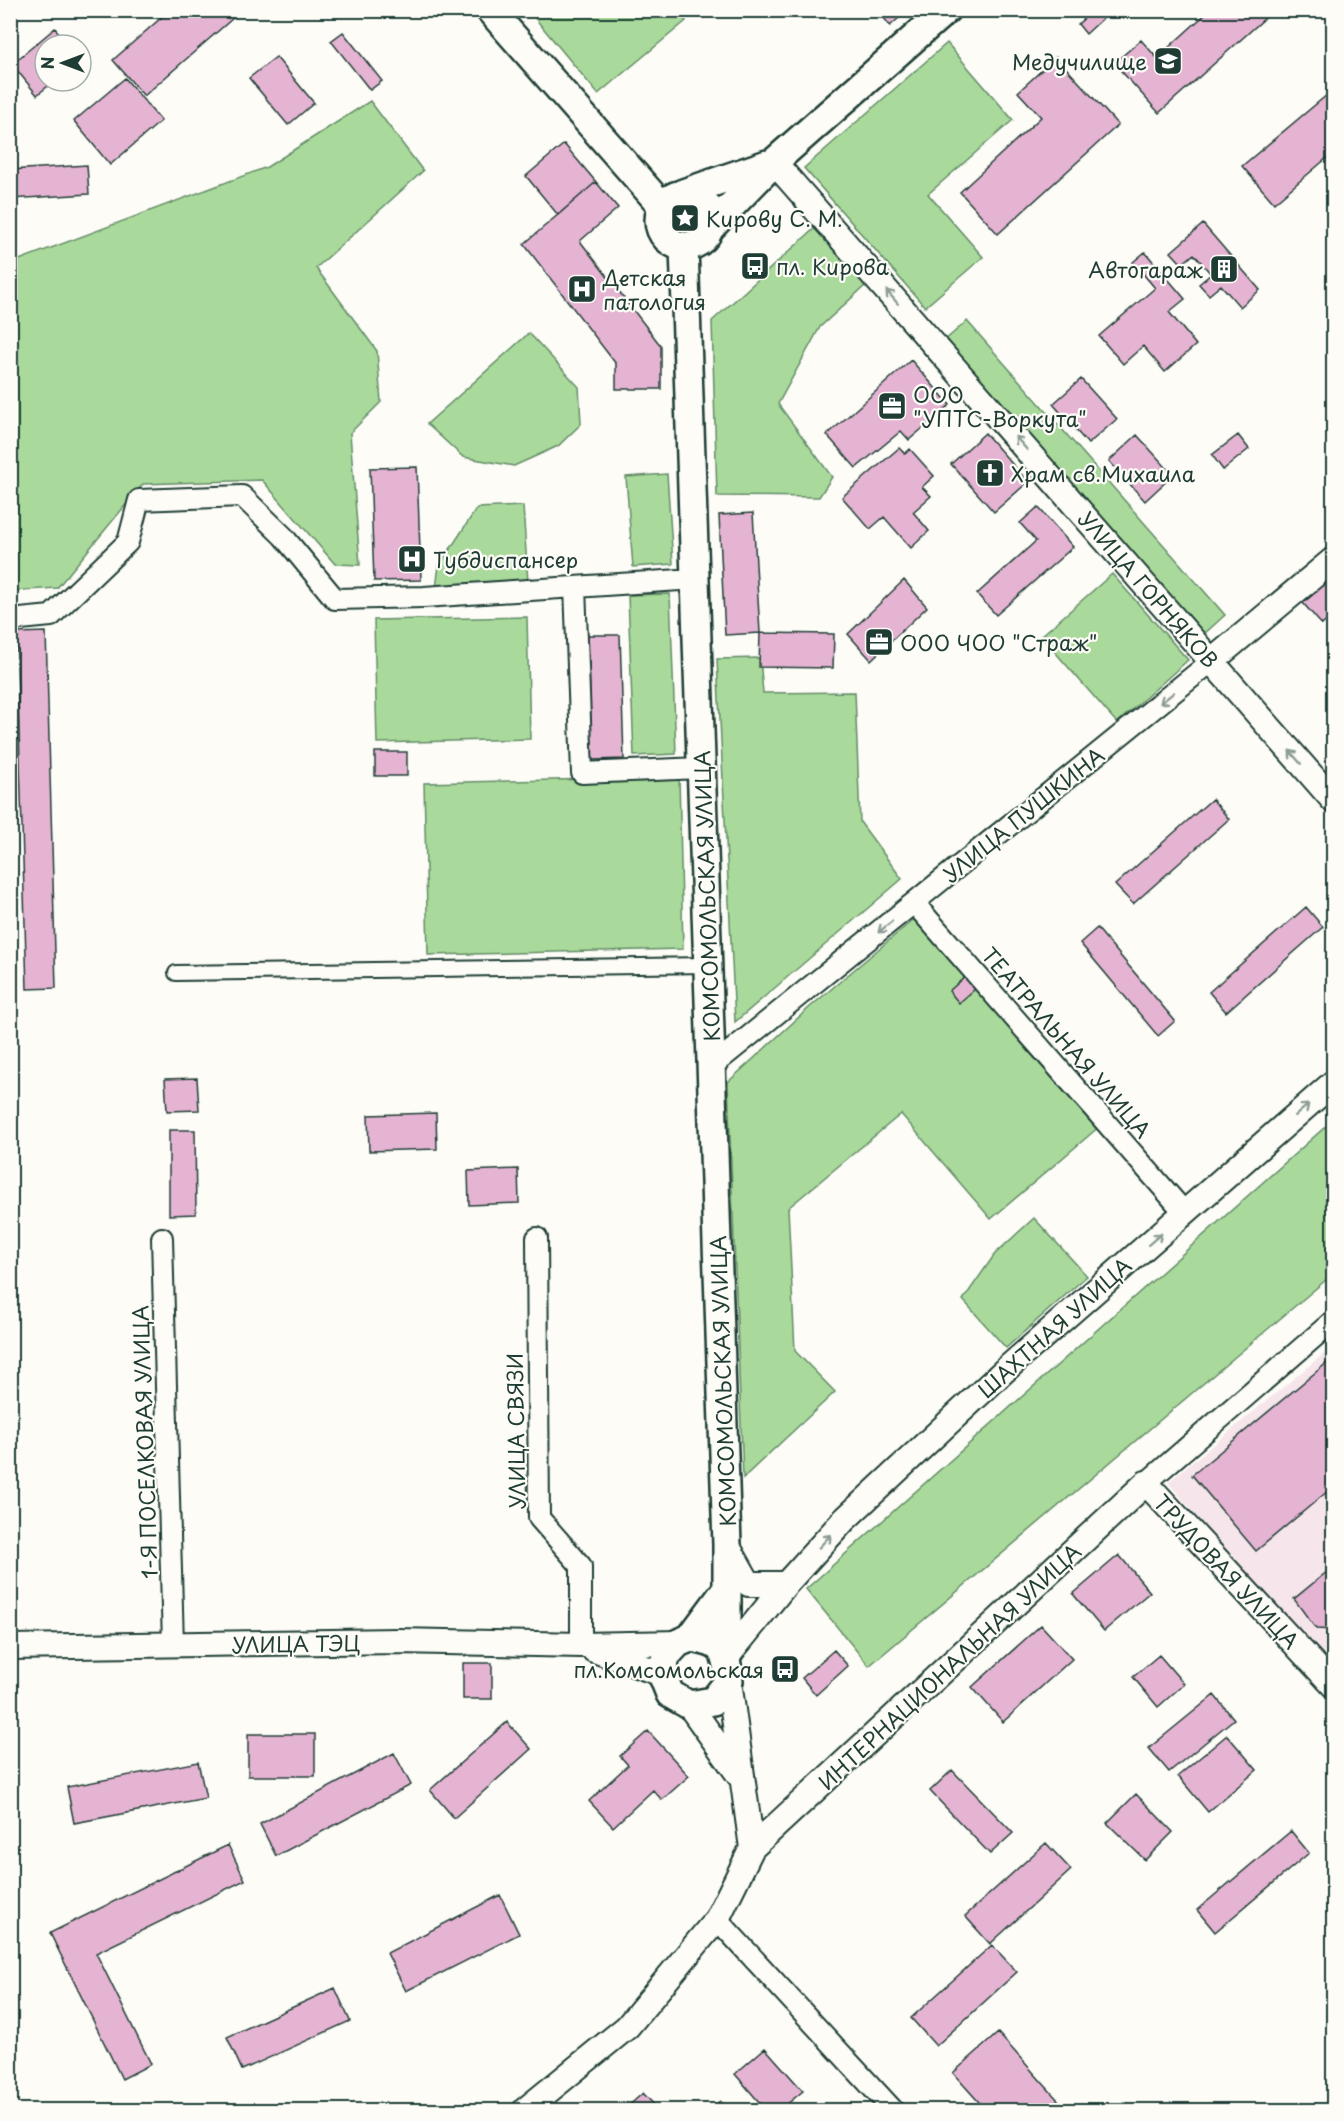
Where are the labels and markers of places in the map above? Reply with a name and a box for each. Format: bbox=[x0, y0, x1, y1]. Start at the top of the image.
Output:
place label: Медучилище bbox=[1012, 45, 1147, 77]
school or university icon: Медучилище bbox=[1152, 45, 1184, 77]
place icon: Кирову С. М. bbox=[669, 202, 701, 234]
place label: Кирову С. М. bbox=[706, 202, 843, 234]
bus stop icon: пл. Кирова bbox=[739, 250, 771, 282]
place label: пл. Кирова bbox=[776, 250, 889, 282]
place label: Автогараж bbox=[1088, 253, 1203, 285]
building icon: Автогараж bbox=[1208, 253, 1240, 285]
place label: Детская патология bbox=[602, 261, 706, 317]
hospital icon: Детская патология bbox=[566, 273, 598, 305]
place label: ООО "УПТС-Воркута" bbox=[913, 378, 1087, 434]
office icon: ООО "УПТС-Воркута" bbox=[876, 390, 908, 422]
church icon: Храм св.Михаила bbox=[974, 457, 1006, 489]
place label: Храм св.Михаила bbox=[1011, 457, 1196, 489]
hospital icon: Тубдиспансер bbox=[396, 543, 428, 575]
place label: Тубдиспансер bbox=[433, 543, 578, 575]
office icon: ООО ЧОО "Страж" bbox=[863, 626, 895, 658]
place label: ООО ЧОО "Страж" bbox=[900, 626, 1097, 658]
place label: пл.Комсомольская bbox=[574, 1653, 764, 1685]
bus stop icon: пл.Комсомольская bbox=[769, 1653, 801, 1685]

